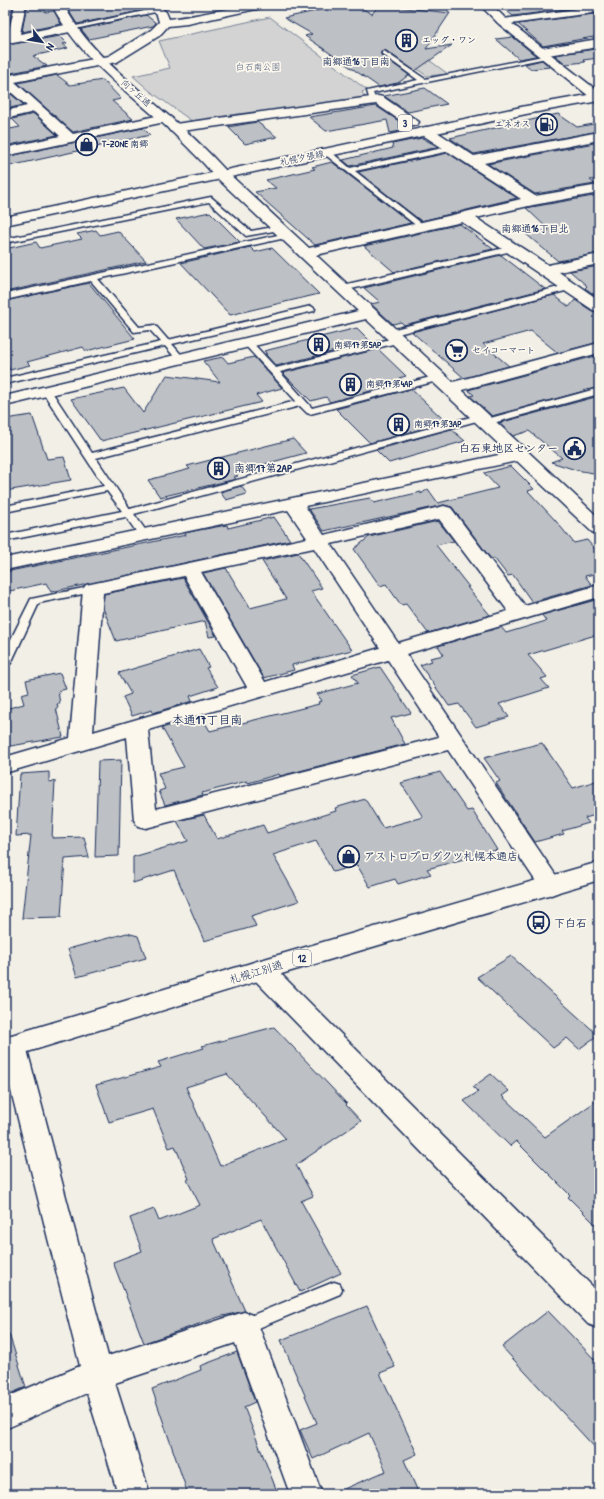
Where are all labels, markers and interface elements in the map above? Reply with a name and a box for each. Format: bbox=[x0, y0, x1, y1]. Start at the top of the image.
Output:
north arrow bbox=[22, 22, 62, 62]
building icon: エッグ・ワン bbox=[393, 27, 419, 53]
place label: エッグ・ワン bbox=[422, 34, 476, 46]
text: N bbox=[43, 41, 58, 53]
district label: 南郷通16丁目南 bbox=[322, 55, 390, 68]
park label: 白石南公園 bbox=[235, 61, 281, 73]
street label: 向ヶ丘通 bbox=[118, 77, 154, 109]
fuel station icon: エネオス bbox=[533, 111, 559, 137]
road number: 3 bbox=[398, 115, 412, 131]
place label: エネオス bbox=[495, 118, 530, 130]
shop icon: T-ZONE 南郷 bbox=[73, 131, 99, 157]
place label: T-ZONE 南郷 bbox=[101, 138, 148, 150]
street label: 札幌夕張線 bbox=[279, 147, 325, 169]
district label: 南郷通16丁目北 bbox=[501, 222, 569, 235]
building icon: 南郷17第5AP bbox=[305, 332, 331, 358]
supermarket icon: セイコーマート bbox=[443, 337, 469, 363]
place label: 南郷17第5AP bbox=[334, 339, 382, 351]
place label: セイコーマート bbox=[472, 344, 535, 356]
building icon: 南郷17第4AP bbox=[338, 371, 364, 397]
place label: 南郷17第4AP bbox=[366, 378, 413, 390]
building icon: 南郷17第3AP bbox=[385, 411, 411, 437]
place label: 南郷17第3AP bbox=[414, 418, 462, 430]
public building icon: 白石東地区センター bbox=[561, 435, 587, 461]
place label: 白石東地区センター bbox=[459, 441, 558, 455]
building icon: 南郷17第2AP bbox=[206, 455, 232, 481]
place label: 南郷17第2AP bbox=[234, 461, 292, 475]
district label: 本通17丁目南 bbox=[172, 711, 242, 728]
shop icon: アストロプロダクツ札幌本通店 bbox=[335, 843, 361, 869]
place label: アストロプロダクツ札幌本通店 bbox=[364, 849, 518, 863]
bus stop icon: 下白石 bbox=[526, 910, 552, 936]
place label: 下白石 bbox=[554, 916, 587, 930]
road number: 12 bbox=[293, 950, 311, 966]
street label: 札幌江別通 bbox=[228, 957, 284, 987]

